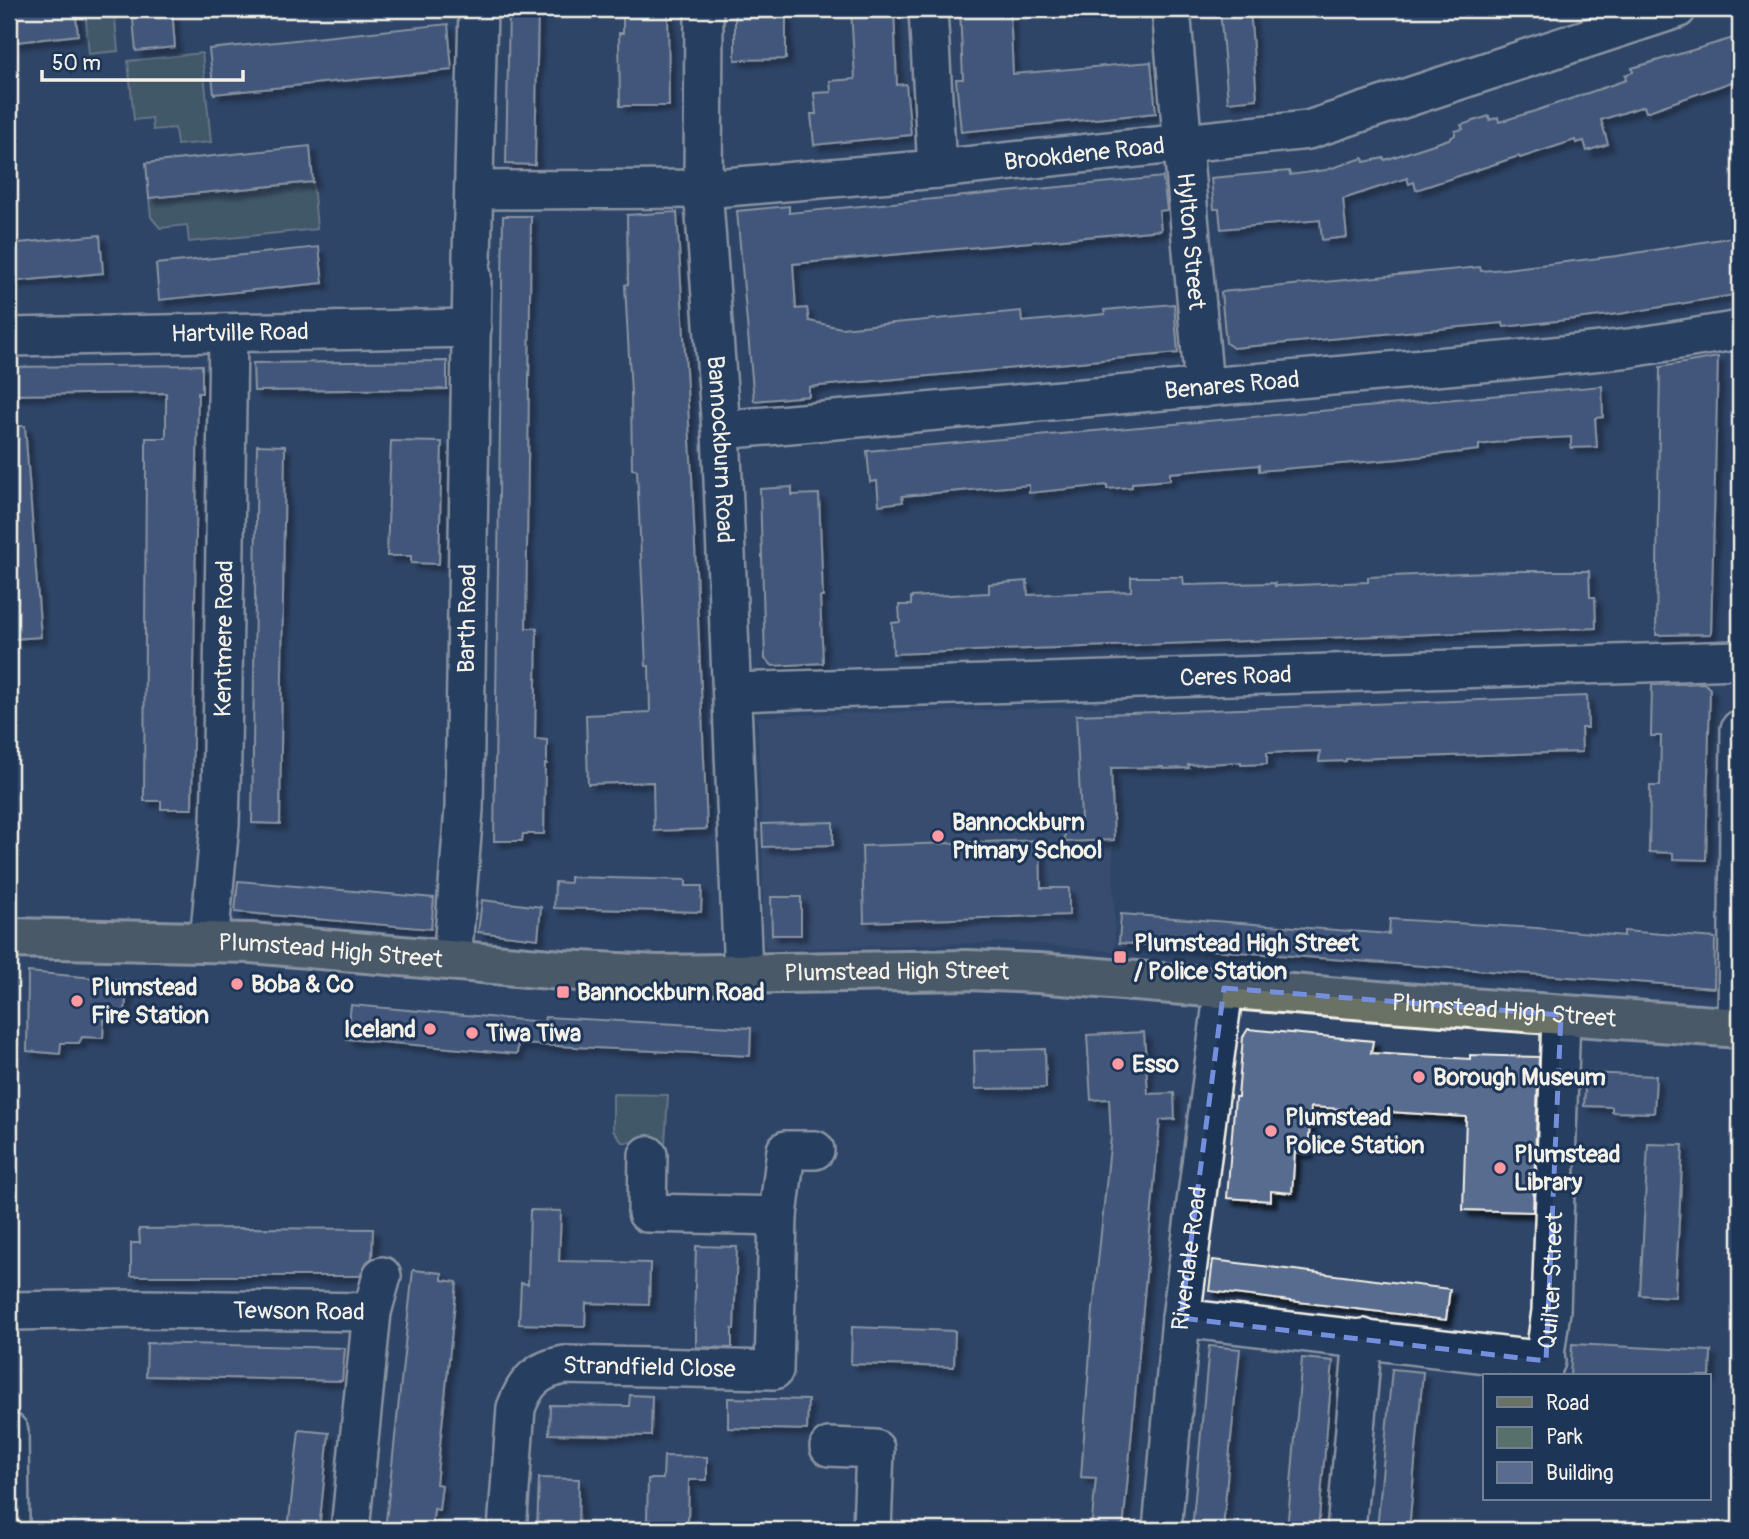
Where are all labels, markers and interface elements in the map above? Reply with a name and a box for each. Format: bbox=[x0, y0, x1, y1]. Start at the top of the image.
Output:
scale bar bbox=[42, 38, 243, 82]
text: 50 m bbox=[52, 50, 101, 77]
street label: Brookdene Road bbox=[1003, 131, 1166, 176]
street label: Hylton Street bbox=[1171, 171, 1212, 311]
street label: Hartville Road bbox=[171, 317, 309, 348]
street label: Bannockburn Road bbox=[701, 355, 740, 544]
street label: Benares Road bbox=[1163, 364, 1301, 405]
street label: Kentmere Road bbox=[208, 560, 239, 717]
street label: Barth Road bbox=[452, 564, 482, 673]
street label: Ceres Road bbox=[1179, 660, 1292, 692]
place label: Bannockburn Primary School bbox=[952, 808, 1102, 865]
marker: Bannockburn Primary School bbox=[930, 828, 946, 844]
street label: Plumstead High Street bbox=[218, 928, 444, 974]
place label: Plumstead High Street / Police Station bbox=[1134, 929, 1360, 986]
marker: Plumstead High Street / Police Station bbox=[1112, 949, 1128, 965]
street label: Plumstead High Street bbox=[784, 956, 1010, 987]
place label: Boba & Co bbox=[251, 970, 354, 999]
place label: Plumstead Fire Station bbox=[91, 973, 209, 1030]
marker: Boba & Co bbox=[229, 976, 245, 992]
place label: Bannockburn Road bbox=[577, 978, 765, 1007]
marker: Bannockburn Road bbox=[555, 984, 571, 1000]
street label: Plumstead High Street bbox=[1391, 988, 1618, 1033]
marker: Plumstead Fire Station bbox=[69, 993, 85, 1009]
place label: Iceland bbox=[344, 1015, 416, 1044]
place label: Tiwa Tiwa bbox=[485, 1019, 581, 1048]
marker: Iceland bbox=[422, 1021, 438, 1037]
marker: Tiwa Tiwa bbox=[464, 1025, 480, 1041]
place label: Esso bbox=[1132, 1050, 1179, 1079]
marker: Esso bbox=[1110, 1056, 1126, 1072]
place label: Borough Museum bbox=[1433, 1063, 1606, 1092]
marker: Borough Museum bbox=[1411, 1069, 1427, 1085]
place label: Plumstead Police Station bbox=[1285, 1103, 1425, 1160]
marker: Plumstead Police Station bbox=[1263, 1123, 1279, 1139]
place label: Plumstead Library bbox=[1514, 1140, 1620, 1197]
marker: Plumstead Library bbox=[1492, 1160, 1508, 1176]
street label: Riverdale Road bbox=[1165, 1185, 1213, 1332]
street label: Quilter Street bbox=[1531, 1211, 1569, 1351]
street label: Tewson Road bbox=[233, 1296, 365, 1326]
street label: Strandfield Close bbox=[563, 1350, 736, 1384]
legend bbox=[1483, 1374, 1710, 1500]
text: Road bbox=[1546, 1390, 1590, 1417]
text: Park bbox=[1546, 1424, 1583, 1451]
text: Building bbox=[1546, 1460, 1613, 1487]

